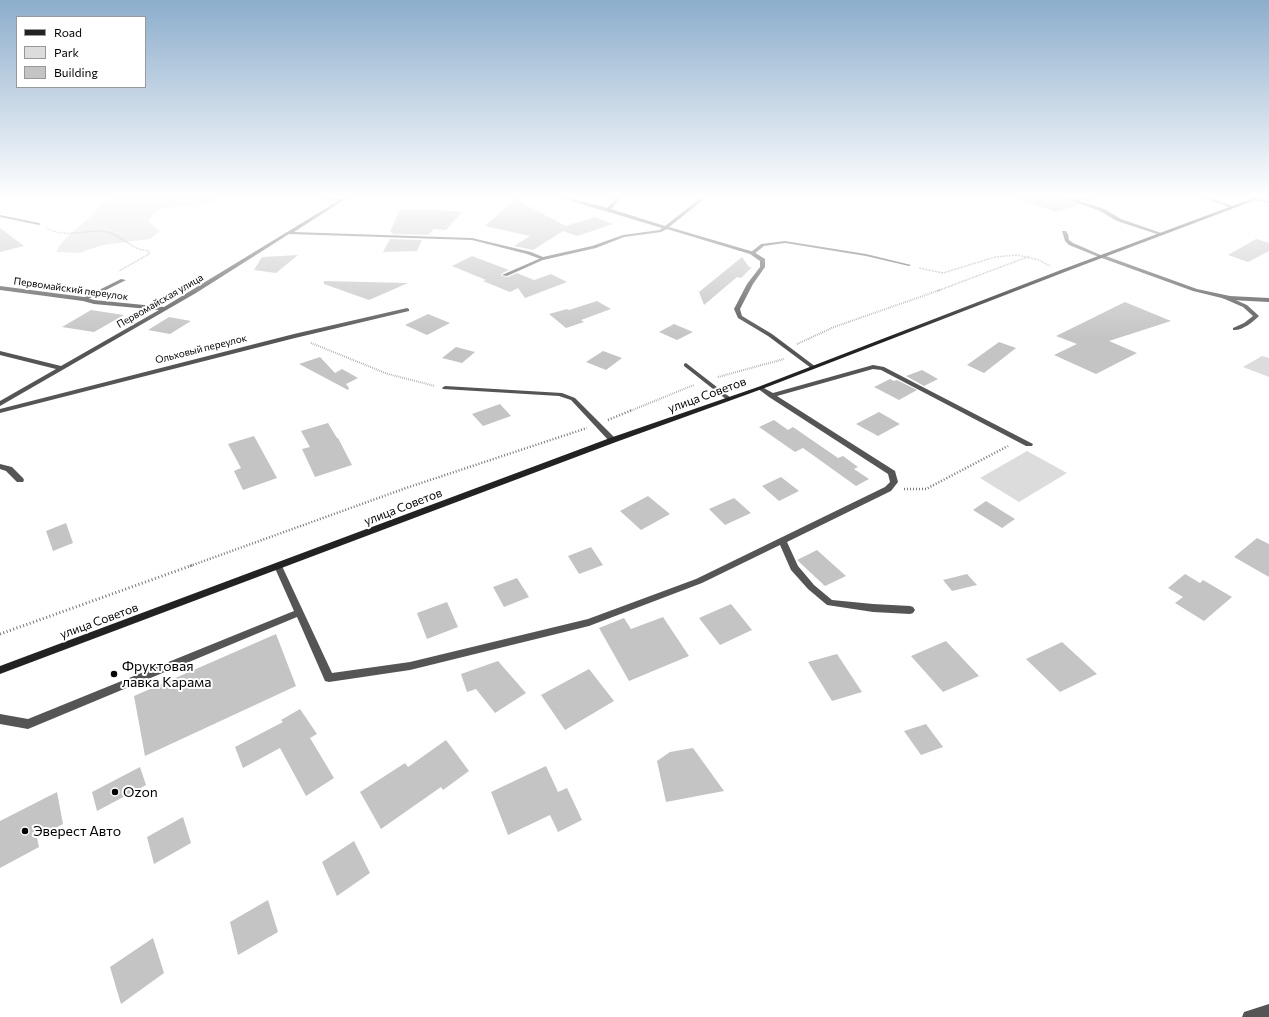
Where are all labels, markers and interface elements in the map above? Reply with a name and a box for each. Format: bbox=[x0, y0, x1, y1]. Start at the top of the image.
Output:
legend bbox=[16, 16, 146, 88]
text: Road bbox=[54, 25, 82, 39]
text: Park bbox=[54, 45, 79, 59]
text: Building bbox=[54, 65, 98, 79]
street label: Первомайская улица bbox=[115, 271, 205, 331]
street label: Первомайский переулок bbox=[13, 275, 129, 303]
street label: Ольховый переулок bbox=[154, 332, 248, 366]
street label: улица Советов bbox=[666, 374, 748, 416]
street label: улица Советов bbox=[362, 486, 444, 528]
street label: улица Советов bbox=[58, 600, 140, 642]
place label: Фруктовая лавка Карама bbox=[122, 658, 212, 690]
marker: Фруктовая лавка Карама bbox=[109, 669, 119, 679]
place label: Ozon bbox=[123, 784, 158, 800]
marker: Ozon bbox=[110, 787, 120, 797]
place label: Эверест Авто bbox=[33, 823, 121, 839]
marker: Эверест Авто bbox=[20, 826, 30, 836]

